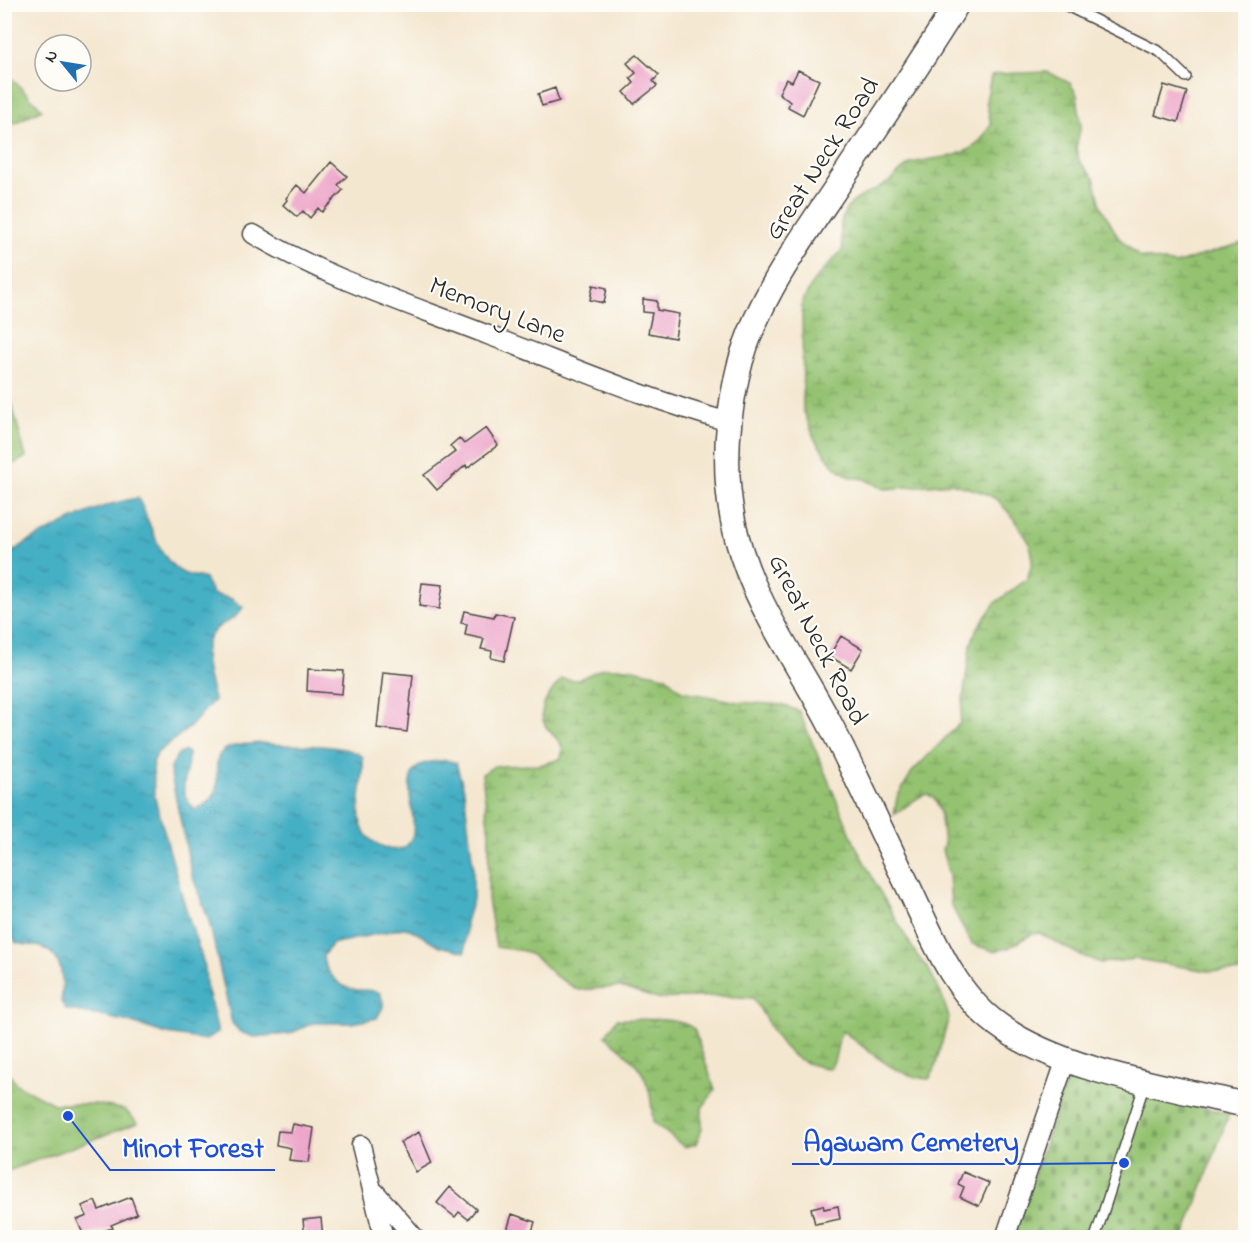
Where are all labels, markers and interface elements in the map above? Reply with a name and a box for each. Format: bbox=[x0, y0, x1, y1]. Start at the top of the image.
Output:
north arrow bbox=[33, 33, 93, 93]
text: N bbox=[39, 46, 65, 67]
street label: Great Neck Road bbox=[756, 70, 890, 249]
street label: Memory Lane bbox=[423, 267, 572, 356]
street label: Great Neck Road bbox=[757, 548, 877, 732]
callout: Agawam Cemetery bbox=[792, 1118, 1031, 1164]
callout: Minot Forest bbox=[110, 1124, 275, 1170]
text: Agawam Cemetery bbox=[803, 1124, 1019, 1166]
text: Minot Forest bbox=[122, 1130, 265, 1171]

